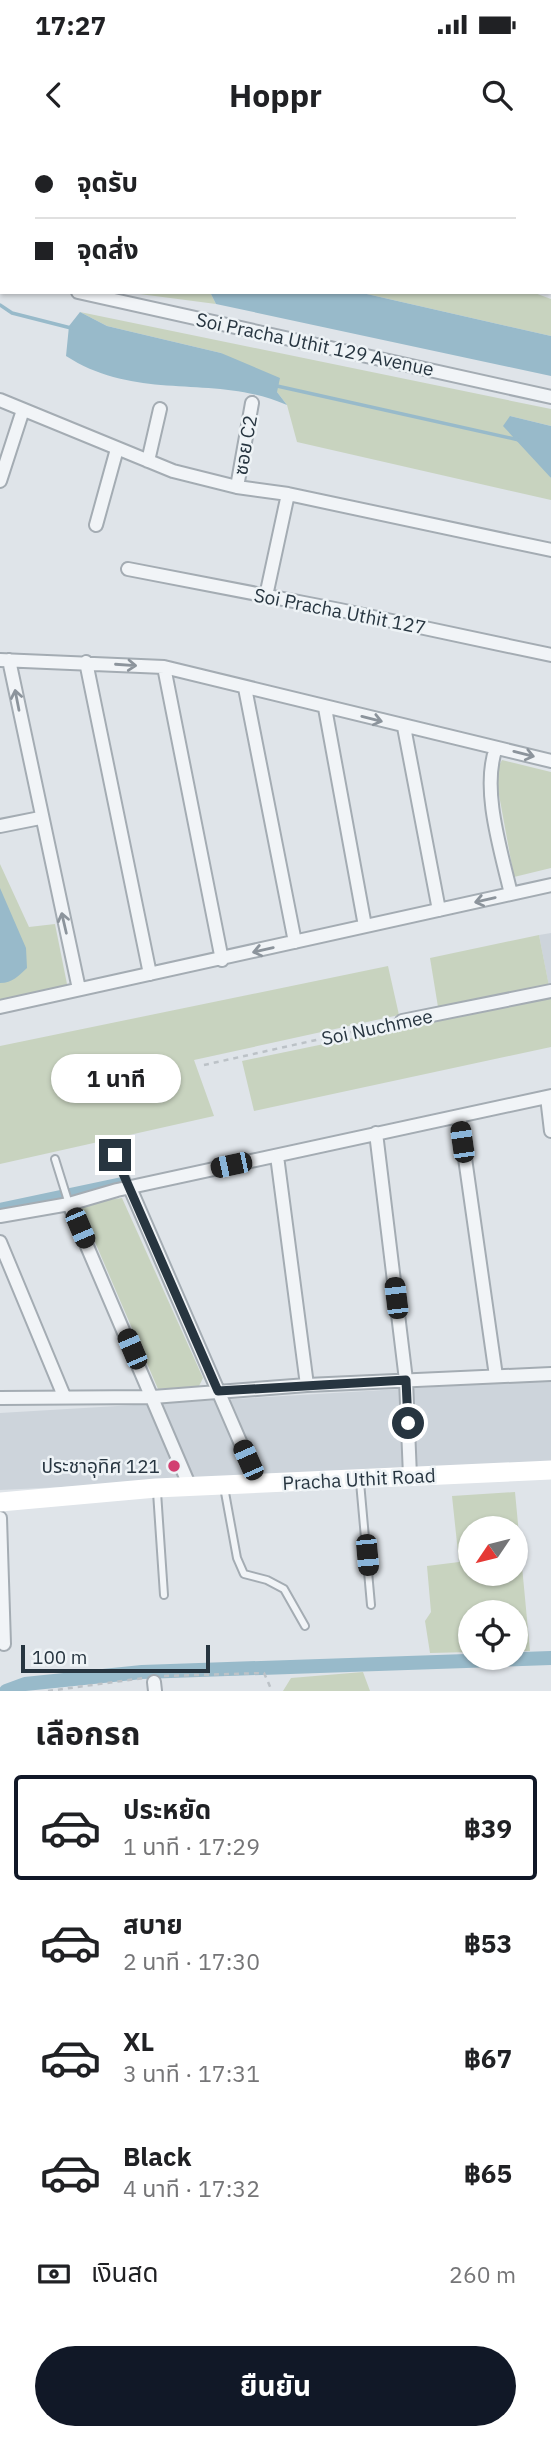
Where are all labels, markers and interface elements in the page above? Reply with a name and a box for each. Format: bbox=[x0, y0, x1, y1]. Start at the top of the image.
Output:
text: 17:27 bbox=[35, 8, 106, 42]
text: Hoppr bbox=[229, 74, 322, 116]
icon: back bbox=[35, 76, 73, 114]
icon: search bbox=[478, 76, 516, 114]
text: จุดรับ bbox=[77, 165, 138, 199]
text: จุดส่ง bbox=[77, 232, 139, 266]
street label: Soi Pracha Uthit 129 Avenue bbox=[194, 307, 436, 381]
street label: ซอย C2 bbox=[228, 413, 262, 477]
street label: Soi Pracha Uthit 127 bbox=[252, 583, 428, 639]
one-way arrow bbox=[114, 659, 137, 672]
one-way arrow bbox=[10, 689, 23, 712]
one-way arrow bbox=[360, 713, 383, 726]
one-way arrow bbox=[512, 748, 535, 761]
one-way arrow bbox=[474, 894, 497, 908]
one-way arrow bbox=[56, 912, 70, 935]
one-way arrow bbox=[252, 944, 275, 957]
street label: Soi Nuchmee bbox=[319, 1004, 435, 1050]
callout: 1 นาที bbox=[50, 1054, 180, 1102]
text: 1 นาที bbox=[87, 1063, 145, 1093]
car bbox=[449, 1120, 476, 1164]
route end bbox=[99, 1139, 131, 1171]
car bbox=[209, 1150, 254, 1180]
car bbox=[63, 1205, 98, 1251]
car bbox=[384, 1276, 409, 1320]
car bbox=[115, 1326, 150, 1372]
route start bbox=[392, 1407, 424, 1439]
car bbox=[230, 1437, 267, 1483]
place label: ประชาอุทิศ 121 bbox=[42, 1454, 160, 1478]
marker: ประชาอุทิศ 121 bbox=[166, 1458, 182, 1474]
street label: Pracha Uthit Road bbox=[282, 1463, 436, 1495]
north arrow bbox=[458, 1516, 528, 1586]
map controls bbox=[458, 1516, 528, 1670]
car bbox=[355, 1533, 380, 1577]
button: locate bbox=[458, 1600, 528, 1670]
scale bar bbox=[21, 1642, 210, 1674]
text: 100 m bbox=[32, 1645, 87, 1669]
text: เลือกรถ bbox=[35, 1712, 140, 1754]
text: ประหยัด bbox=[123, 1792, 211, 1826]
icon: car bbox=[39, 1796, 102, 1859]
text: ฿39 bbox=[464, 1811, 512, 1845]
text: 1 นาที · 17:29 bbox=[123, 1831, 260, 1861]
text: สบาย bbox=[123, 1907, 183, 1941]
icon: car bbox=[39, 1911, 102, 1974]
text: ฿53 bbox=[464, 1926, 512, 1960]
text: 2 นาที · 17:30 bbox=[123, 1946, 260, 1976]
text: XL bbox=[123, 2024, 154, 2058]
icon: car bbox=[39, 2026, 102, 2089]
text: ฿67 bbox=[464, 2041, 512, 2075]
text: 3 นาที · 17:31 bbox=[123, 2058, 260, 2088]
text: Black bbox=[123, 2139, 191, 2173]
icon: car bbox=[39, 2141, 102, 2204]
text: ฿65 bbox=[464, 2156, 512, 2190]
text: 4 นาที · 17:32 bbox=[123, 2173, 260, 2203]
icon: cash bbox=[35, 2255, 73, 2293]
text: เงินสด bbox=[91, 2255, 158, 2289]
text: 260 m bbox=[449, 2259, 516, 2289]
button: ยืนยัน bbox=[35, 2346, 516, 2426]

